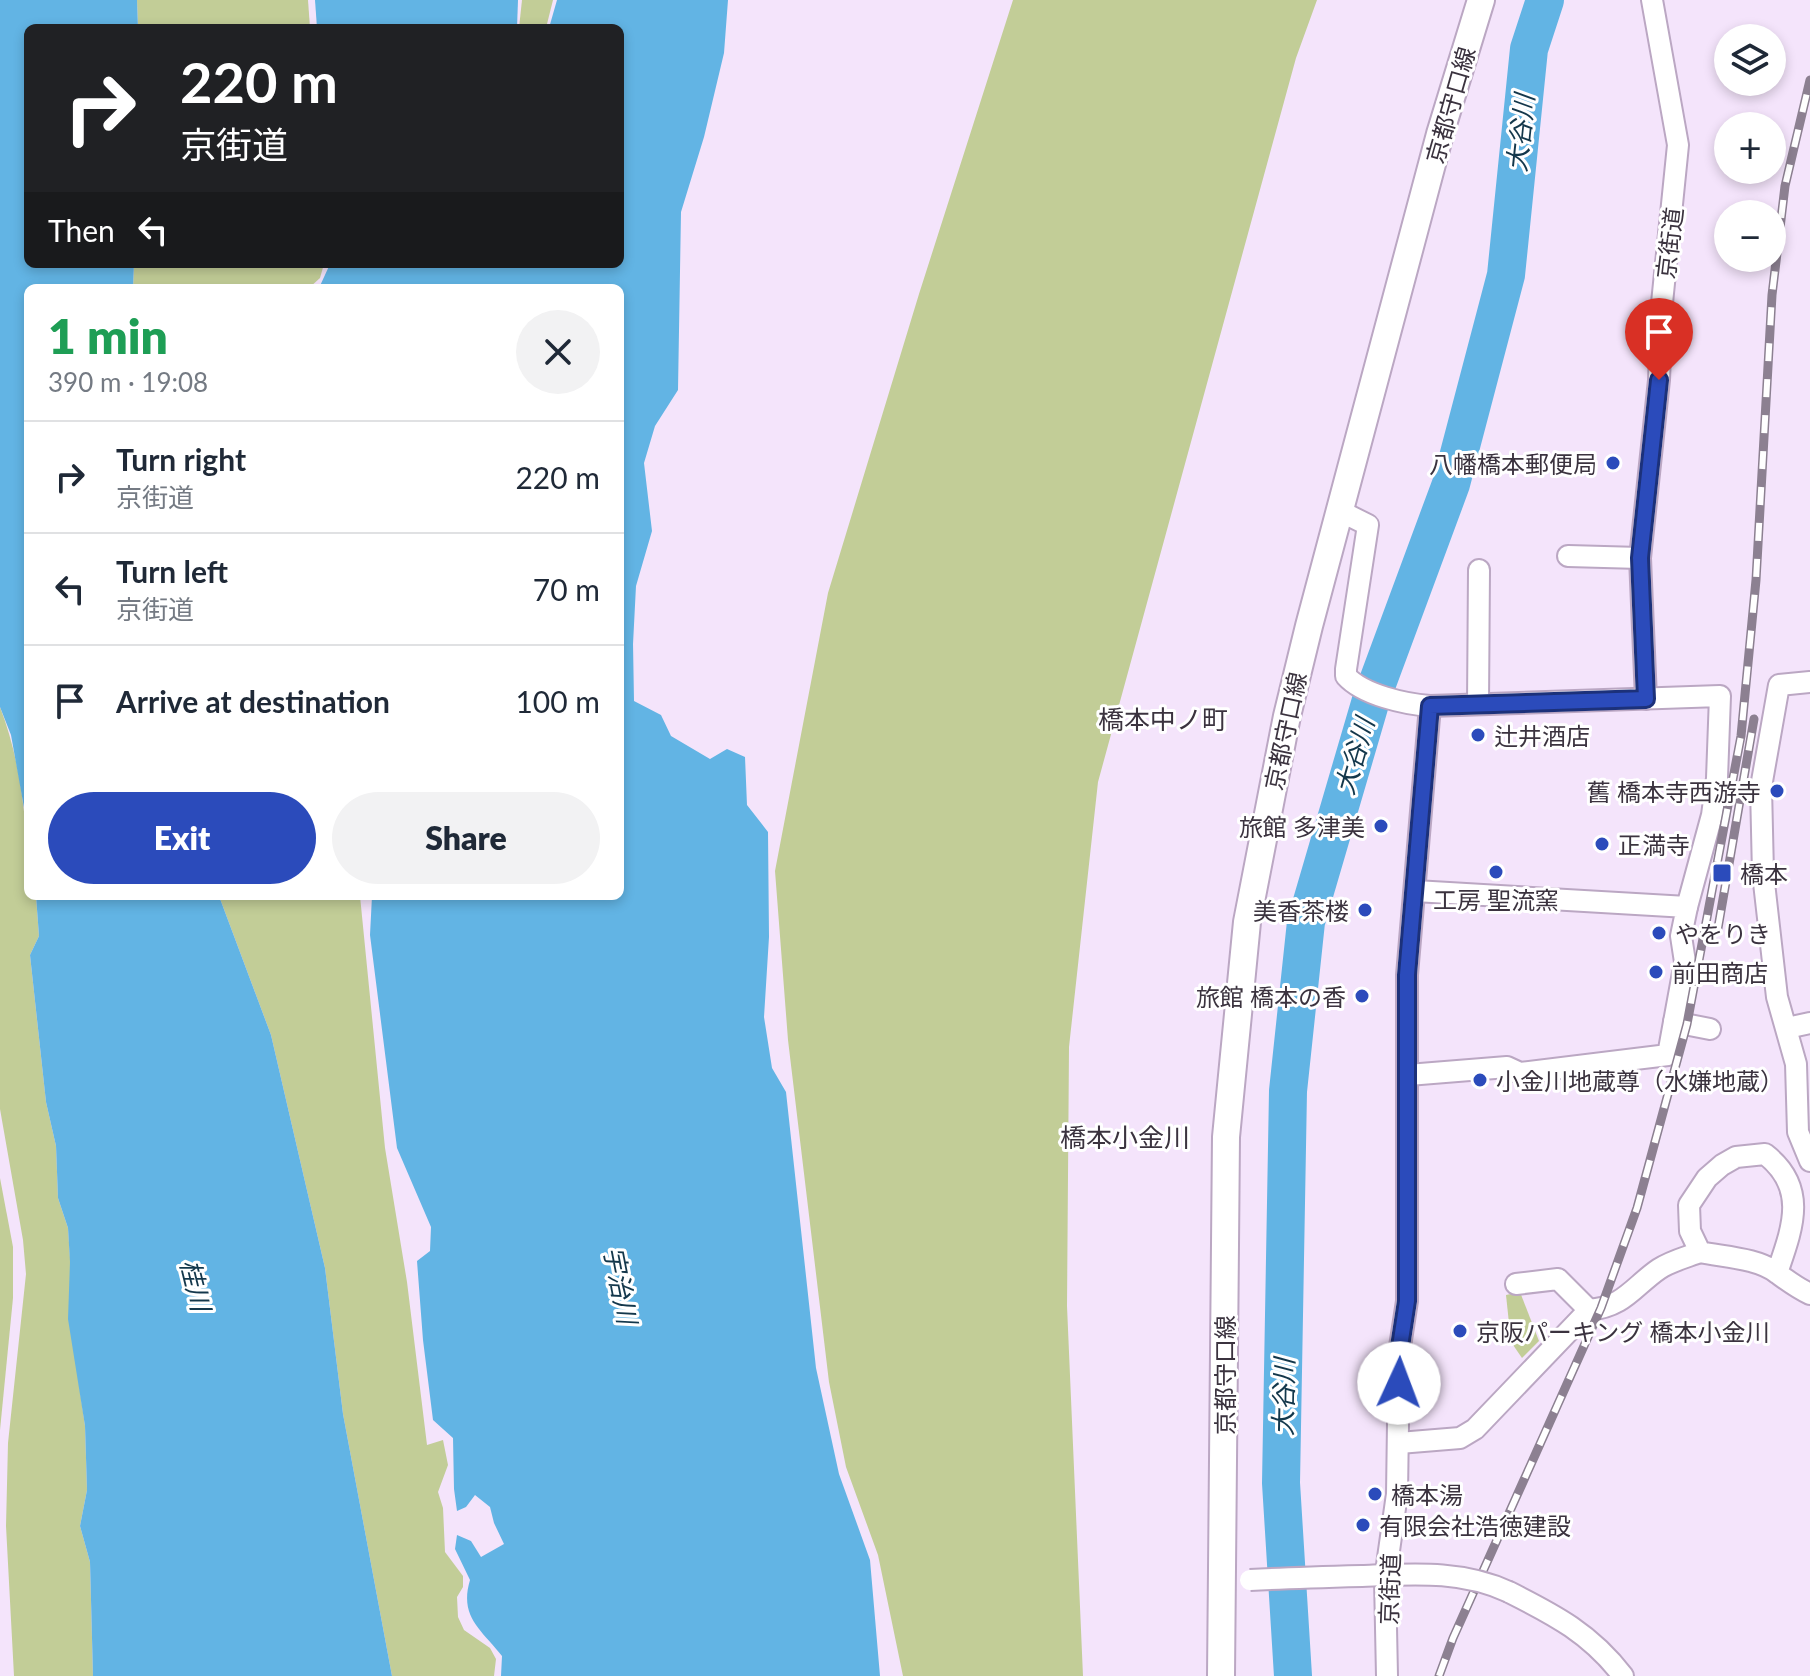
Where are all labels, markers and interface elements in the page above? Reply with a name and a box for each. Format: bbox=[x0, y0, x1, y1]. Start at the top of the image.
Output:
map controls bbox=[1714, 24, 1786, 272]
button: layers bbox=[1714, 24, 1786, 96]
street label: 京都守口線 bbox=[1420, 43, 1480, 167]
text: 220 m bbox=[180, 48, 338, 115]
icon: right bbox=[48, 56, 152, 160]
water label: 大谷川 bbox=[1500, 90, 1540, 173]
button: + bbox=[1714, 112, 1786, 184]
text: 京街道 bbox=[180, 122, 288, 166]
button: − bbox=[1714, 200, 1786, 272]
street label: 京街道 bbox=[1650, 206, 1688, 280]
icon: left bbox=[131, 208, 175, 252]
text: Then bbox=[48, 212, 115, 248]
pin bbox=[1625, 298, 1693, 380]
text: 1 min bbox=[48, 307, 168, 364]
button: close bbox=[516, 310, 600, 394]
icon: arrive bbox=[1637, 310, 1681, 354]
text: 390 m · 19:08 bbox=[48, 366, 208, 398]
text: Turn right bbox=[116, 441, 246, 477]
place label: 八幡橋本郵便局 bbox=[1429, 449, 1597, 478]
marker: 八幡橋本郵便局 bbox=[1604, 454, 1622, 472]
icon: right bbox=[48, 455, 92, 499]
text: 220 m bbox=[515, 459, 600, 495]
text: 京街道 bbox=[116, 481, 194, 513]
text: Turn left bbox=[116, 553, 228, 589]
icon: left bbox=[48, 567, 92, 611]
text: 70 m bbox=[533, 571, 600, 607]
text: 京街道 bbox=[116, 593, 194, 625]
street label: 京都守口線 bbox=[1258, 669, 1312, 793]
icon: arrive bbox=[48, 679, 92, 723]
text: Arrive at destination bbox=[116, 683, 390, 719]
text: 100 m bbox=[515, 683, 600, 719]
district label: 橋本中ノ町 bbox=[1098, 703, 1228, 735]
water label: 大谷川 bbox=[1328, 711, 1381, 798]
place label: 辻井酒店 bbox=[1494, 721, 1590, 750]
marker: 辻井酒店 bbox=[1469, 726, 1487, 744]
place label: 舊 橋本寺西游寺 bbox=[1587, 777, 1761, 806]
marker: 舊 橋本寺西游寺 bbox=[1768, 782, 1786, 800]
button: Exit bbox=[48, 792, 316, 884]
button: Share bbox=[332, 792, 600, 884]
place label: 旅館 多津美 bbox=[1239, 812, 1365, 841]
marker: 旅館 多津美 bbox=[1372, 817, 1390, 835]
place label: 正満寺 bbox=[1618, 830, 1690, 859]
marker: 正満寺 bbox=[1593, 835, 1611, 853]
place label: 橋本 bbox=[1740, 859, 1788, 888]
marker: 橋本 bbox=[1711, 862, 1733, 884]
marker: 工房 聖流窯 bbox=[1487, 863, 1505, 881]
place label: 工房 聖流窯 bbox=[1433, 885, 1559, 914]
place label: 美香茶楼 bbox=[1253, 896, 1349, 925]
marker: 美香茶楼 bbox=[1356, 901, 1374, 919]
place label: やをりき bbox=[1675, 919, 1771, 948]
marker: やをりき bbox=[1650, 924, 1668, 942]
place label: 前田商店 bbox=[1672, 958, 1768, 987]
marker: 前田商店 bbox=[1647, 963, 1665, 981]
place label: 旅館 橋本の香 bbox=[1196, 982, 1346, 1011]
marker: 旅館 橋本の香 bbox=[1353, 987, 1371, 1005]
place label: 小金川地蔵尊（水嫌地蔵） bbox=[1496, 1066, 1784, 1095]
marker: 小金川地蔵尊（水嫌地蔵） bbox=[1471, 1071, 1489, 1089]
district label: 橋本小金川 bbox=[1060, 1121, 1190, 1153]
water label: 宇治川 bbox=[598, 1244, 645, 1329]
water label: 桂川 bbox=[174, 1256, 219, 1317]
street label: 京都守口線 bbox=[1210, 1315, 1239, 1435]
place label: 京阪パーキング 橋本小金川 bbox=[1476, 1317, 1769, 1346]
marker: 京阪パーキング 橋本小金川 bbox=[1451, 1322, 1469, 1340]
position arrow bbox=[1357, 1341, 1441, 1425]
water label: 大谷川 bbox=[1266, 1355, 1300, 1436]
place label: 橋本湯 bbox=[1391, 1480, 1463, 1509]
marker: 橋本湯 bbox=[1366, 1485, 1384, 1503]
place label: 有限会社浩徳建設 bbox=[1379, 1511, 1571, 1540]
marker: 有限会社浩徳建設 bbox=[1354, 1516, 1372, 1534]
street label: 京街道 bbox=[1373, 1553, 1405, 1625]

